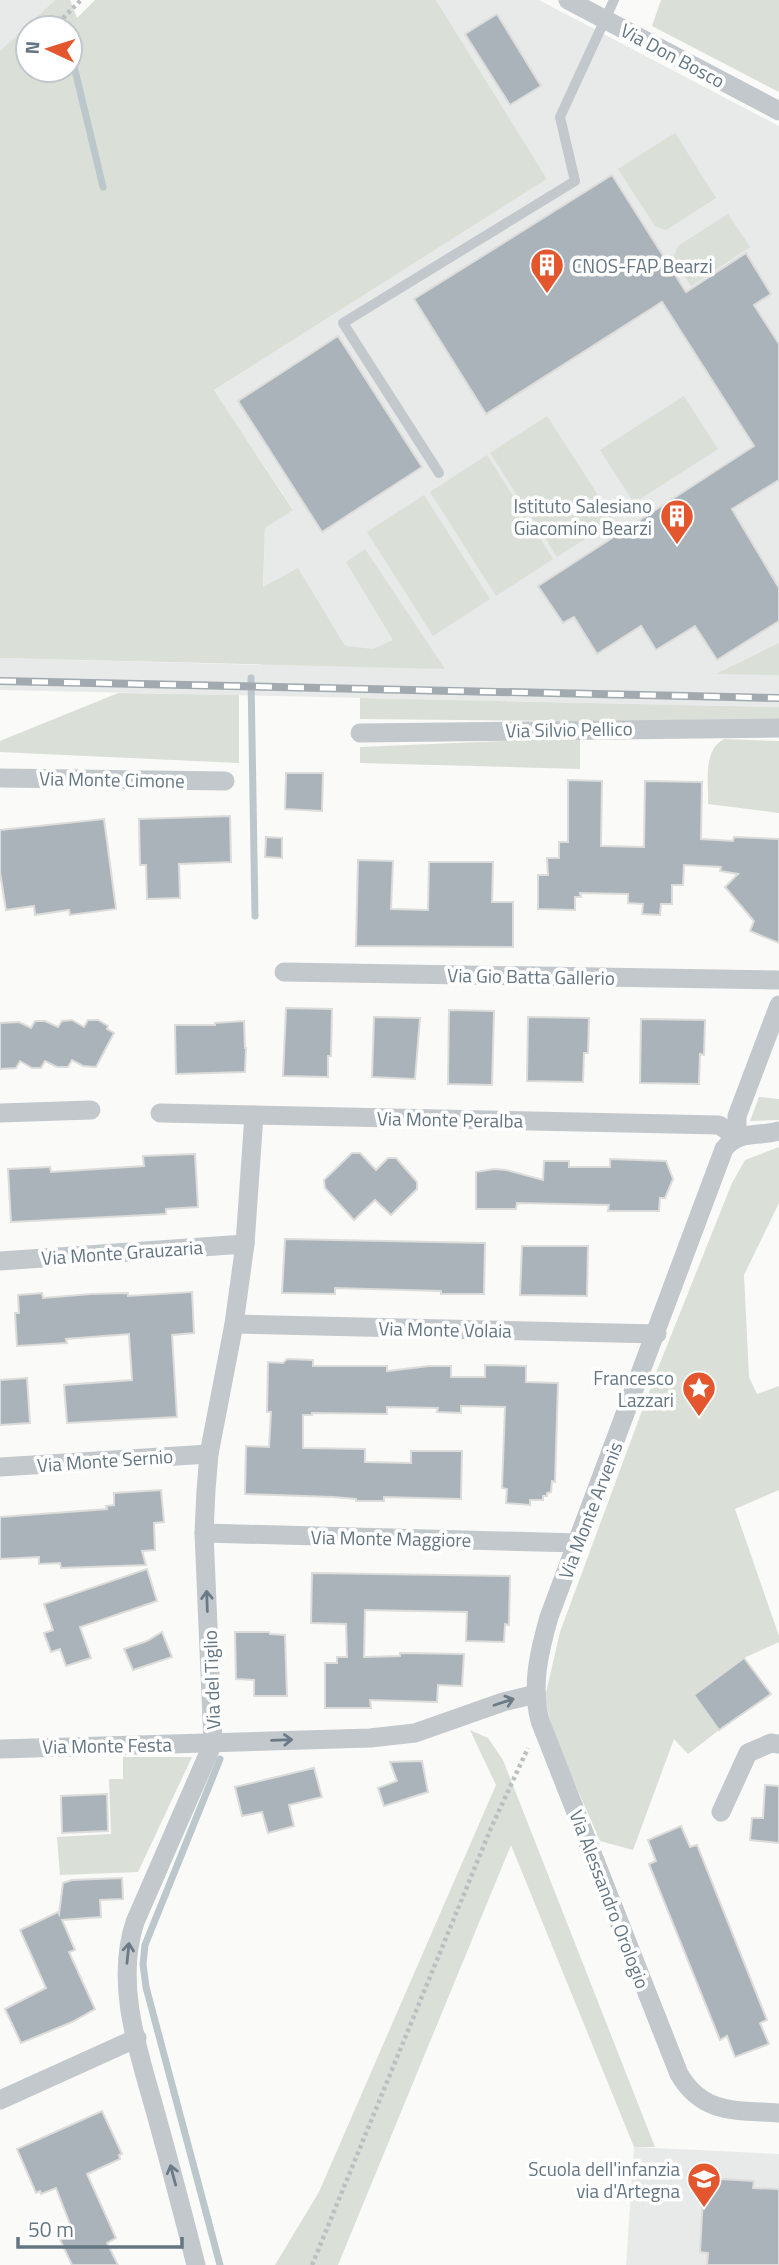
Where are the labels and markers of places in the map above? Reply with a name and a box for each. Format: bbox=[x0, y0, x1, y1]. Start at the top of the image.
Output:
building icon: CNOS-FAP Bearzi bbox=[528, 246, 566, 295]
place label: CNOS-FAP Bearzi bbox=[572, 251, 713, 280]
place label: Istituto Salesiano Giacomino Bearzi bbox=[513, 491, 652, 542]
building icon: Istituto Salesiano Giacomino Bearzi bbox=[658, 497, 696, 546]
place label: Francesco Lazzari bbox=[593, 1363, 674, 1414]
place icon: Francesco Lazzari bbox=[680, 1369, 718, 1418]
place label: Scuola dell'infanzia via d'Artegna bbox=[528, 2154, 680, 2205]
school or university icon: Scuola dell'infanzia via d'Artegna bbox=[685, 2160, 723, 2209]

